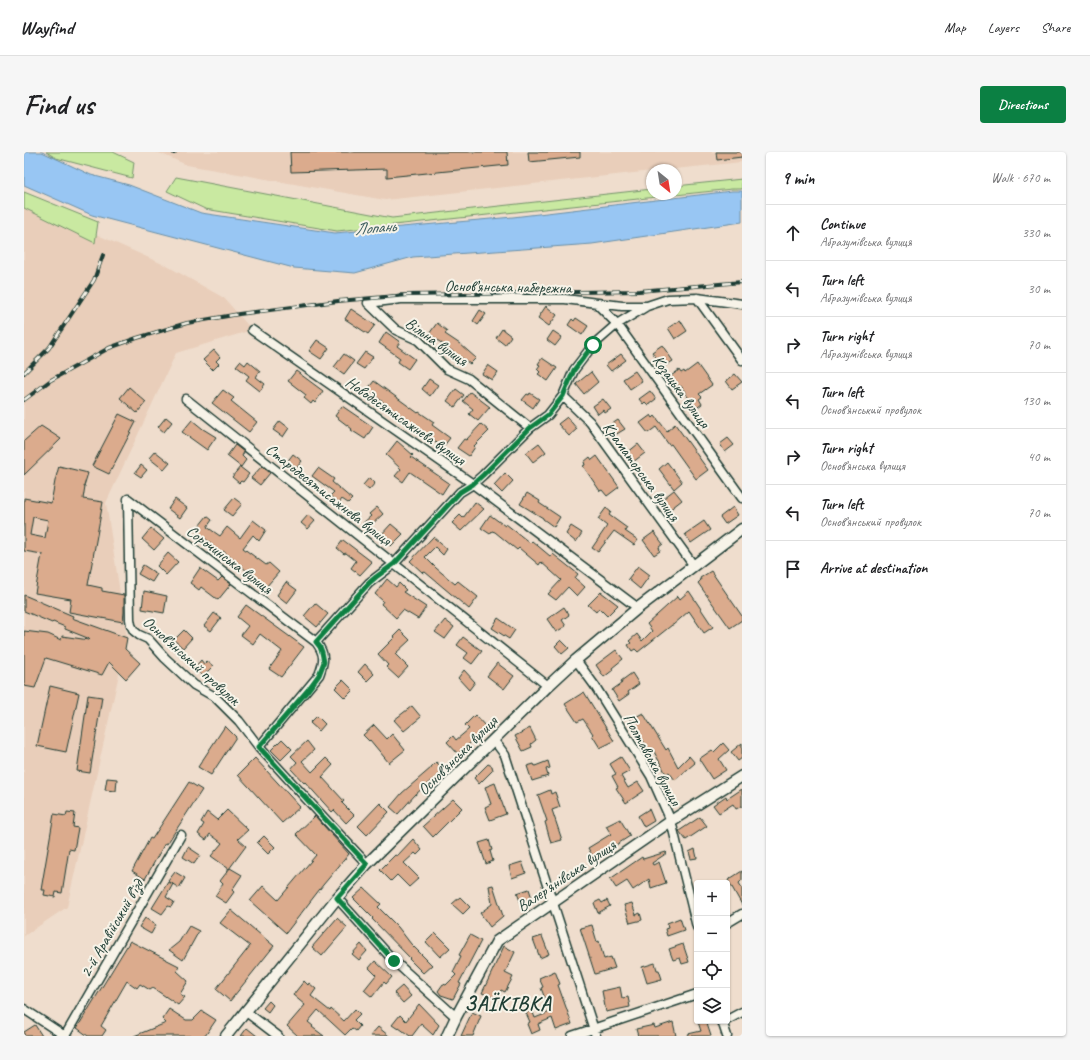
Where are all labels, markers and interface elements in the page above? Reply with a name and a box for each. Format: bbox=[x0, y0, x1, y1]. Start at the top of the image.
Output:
text: Wayfind bbox=[20, 16, 73, 40]
text: Map bbox=[944, 19, 966, 36]
text: Layers bbox=[988, 19, 1019, 36]
text: Share bbox=[1041, 19, 1070, 36]
button: Directions bbox=[980, 86, 1066, 123]
text: Find us bbox=[24, 87, 94, 122]
north arrow bbox=[646, 164, 682, 200]
text: 9 min bbox=[782, 168, 814, 189]
text: Walk · 670 m bbox=[991, 170, 1050, 186]
water label: Лопань bbox=[354, 215, 398, 240]
text: Continue bbox=[820, 215, 865, 234]
icon: ahead bbox=[782, 222, 804, 244]
text: 330 m bbox=[1022, 225, 1050, 241]
text: Абразумівська вулиця bbox=[820, 234, 912, 250]
text: Turn left bbox=[820, 271, 863, 290]
street label: Основ’янська набережна bbox=[444, 276, 573, 298]
icon: left bbox=[782, 278, 804, 300]
text: 30 m bbox=[1028, 281, 1050, 297]
text: Абразумівська вулиця bbox=[820, 290, 912, 306]
street label: Вільна вулиця bbox=[401, 313, 473, 371]
text: Turn right bbox=[820, 327, 873, 346]
icon: right bbox=[782, 334, 804, 356]
route start bbox=[584, 336, 602, 354]
text: 70 m bbox=[1028, 337, 1050, 353]
text: Абразумівська вулиця bbox=[820, 346, 912, 362]
street label: Козацька вулиця bbox=[648, 351, 715, 433]
street label: Новодесятисажнева вулиця bbox=[342, 372, 470, 470]
text: Turn left bbox=[820, 383, 863, 402]
icon: left bbox=[782, 390, 804, 412]
text: 130 m bbox=[1022, 393, 1050, 409]
text: Основ’янський провулок bbox=[820, 402, 921, 418]
street label: Краматорська вулиця bbox=[598, 418, 685, 526]
text: Turn right bbox=[820, 439, 873, 458]
street label: Стародесятисажнева вулиця bbox=[262, 440, 396, 551]
icon: right bbox=[782, 446, 804, 468]
text: 40 m bbox=[1028, 449, 1050, 465]
text: Основ’янська вулиця bbox=[820, 458, 905, 474]
text: Turn left bbox=[820, 495, 863, 514]
icon: left bbox=[782, 502, 804, 524]
text: 70 m bbox=[1028, 505, 1050, 521]
text: Основ’янський провулок bbox=[820, 514, 921, 530]
street label: Сорочинська вулиця bbox=[182, 521, 277, 599]
icon: arrive bbox=[782, 558, 804, 580]
text: Arrive at destination bbox=[820, 559, 927, 578]
street label: Основ’янський провулок bbox=[138, 612, 245, 710]
street label: Полтавська вулиця bbox=[619, 710, 686, 810]
street label: Основ’янська вулиця bbox=[414, 711, 502, 800]
street label: Валер’янівська вулиця bbox=[513, 835, 621, 916]
street label: 2-й Аравійський в’їзд bbox=[76, 874, 149, 981]
map controls bbox=[694, 880, 730, 1024]
button: + bbox=[694, 880, 730, 916]
button: − bbox=[694, 916, 730, 952]
route end bbox=[385, 952, 403, 970]
button: locate bbox=[694, 952, 730, 988]
button: layers bbox=[694, 988, 730, 1024]
district label: ЗАЇКІВКА bbox=[465, 991, 552, 1016]

